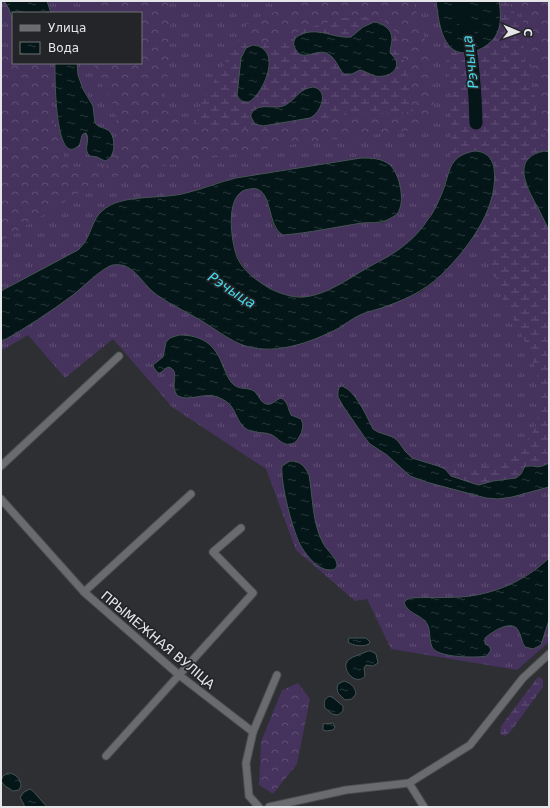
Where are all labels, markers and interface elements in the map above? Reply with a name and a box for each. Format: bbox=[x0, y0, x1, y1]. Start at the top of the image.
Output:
legend bbox=[12, 12, 142, 64]
north arrow bbox=[498, 12, 538, 52]
text: Улица bbox=[48, 21, 86, 35]
text: С bbox=[521, 28, 534, 37]
water label: Рэчыца bbox=[459, 34, 481, 90]
text: Вода bbox=[48, 41, 79, 55]
water label: Рэчыца bbox=[205, 269, 259, 311]
street label: ПРЫМЕЖНАЯ ВУЛІЦА bbox=[98, 588, 218, 692]

